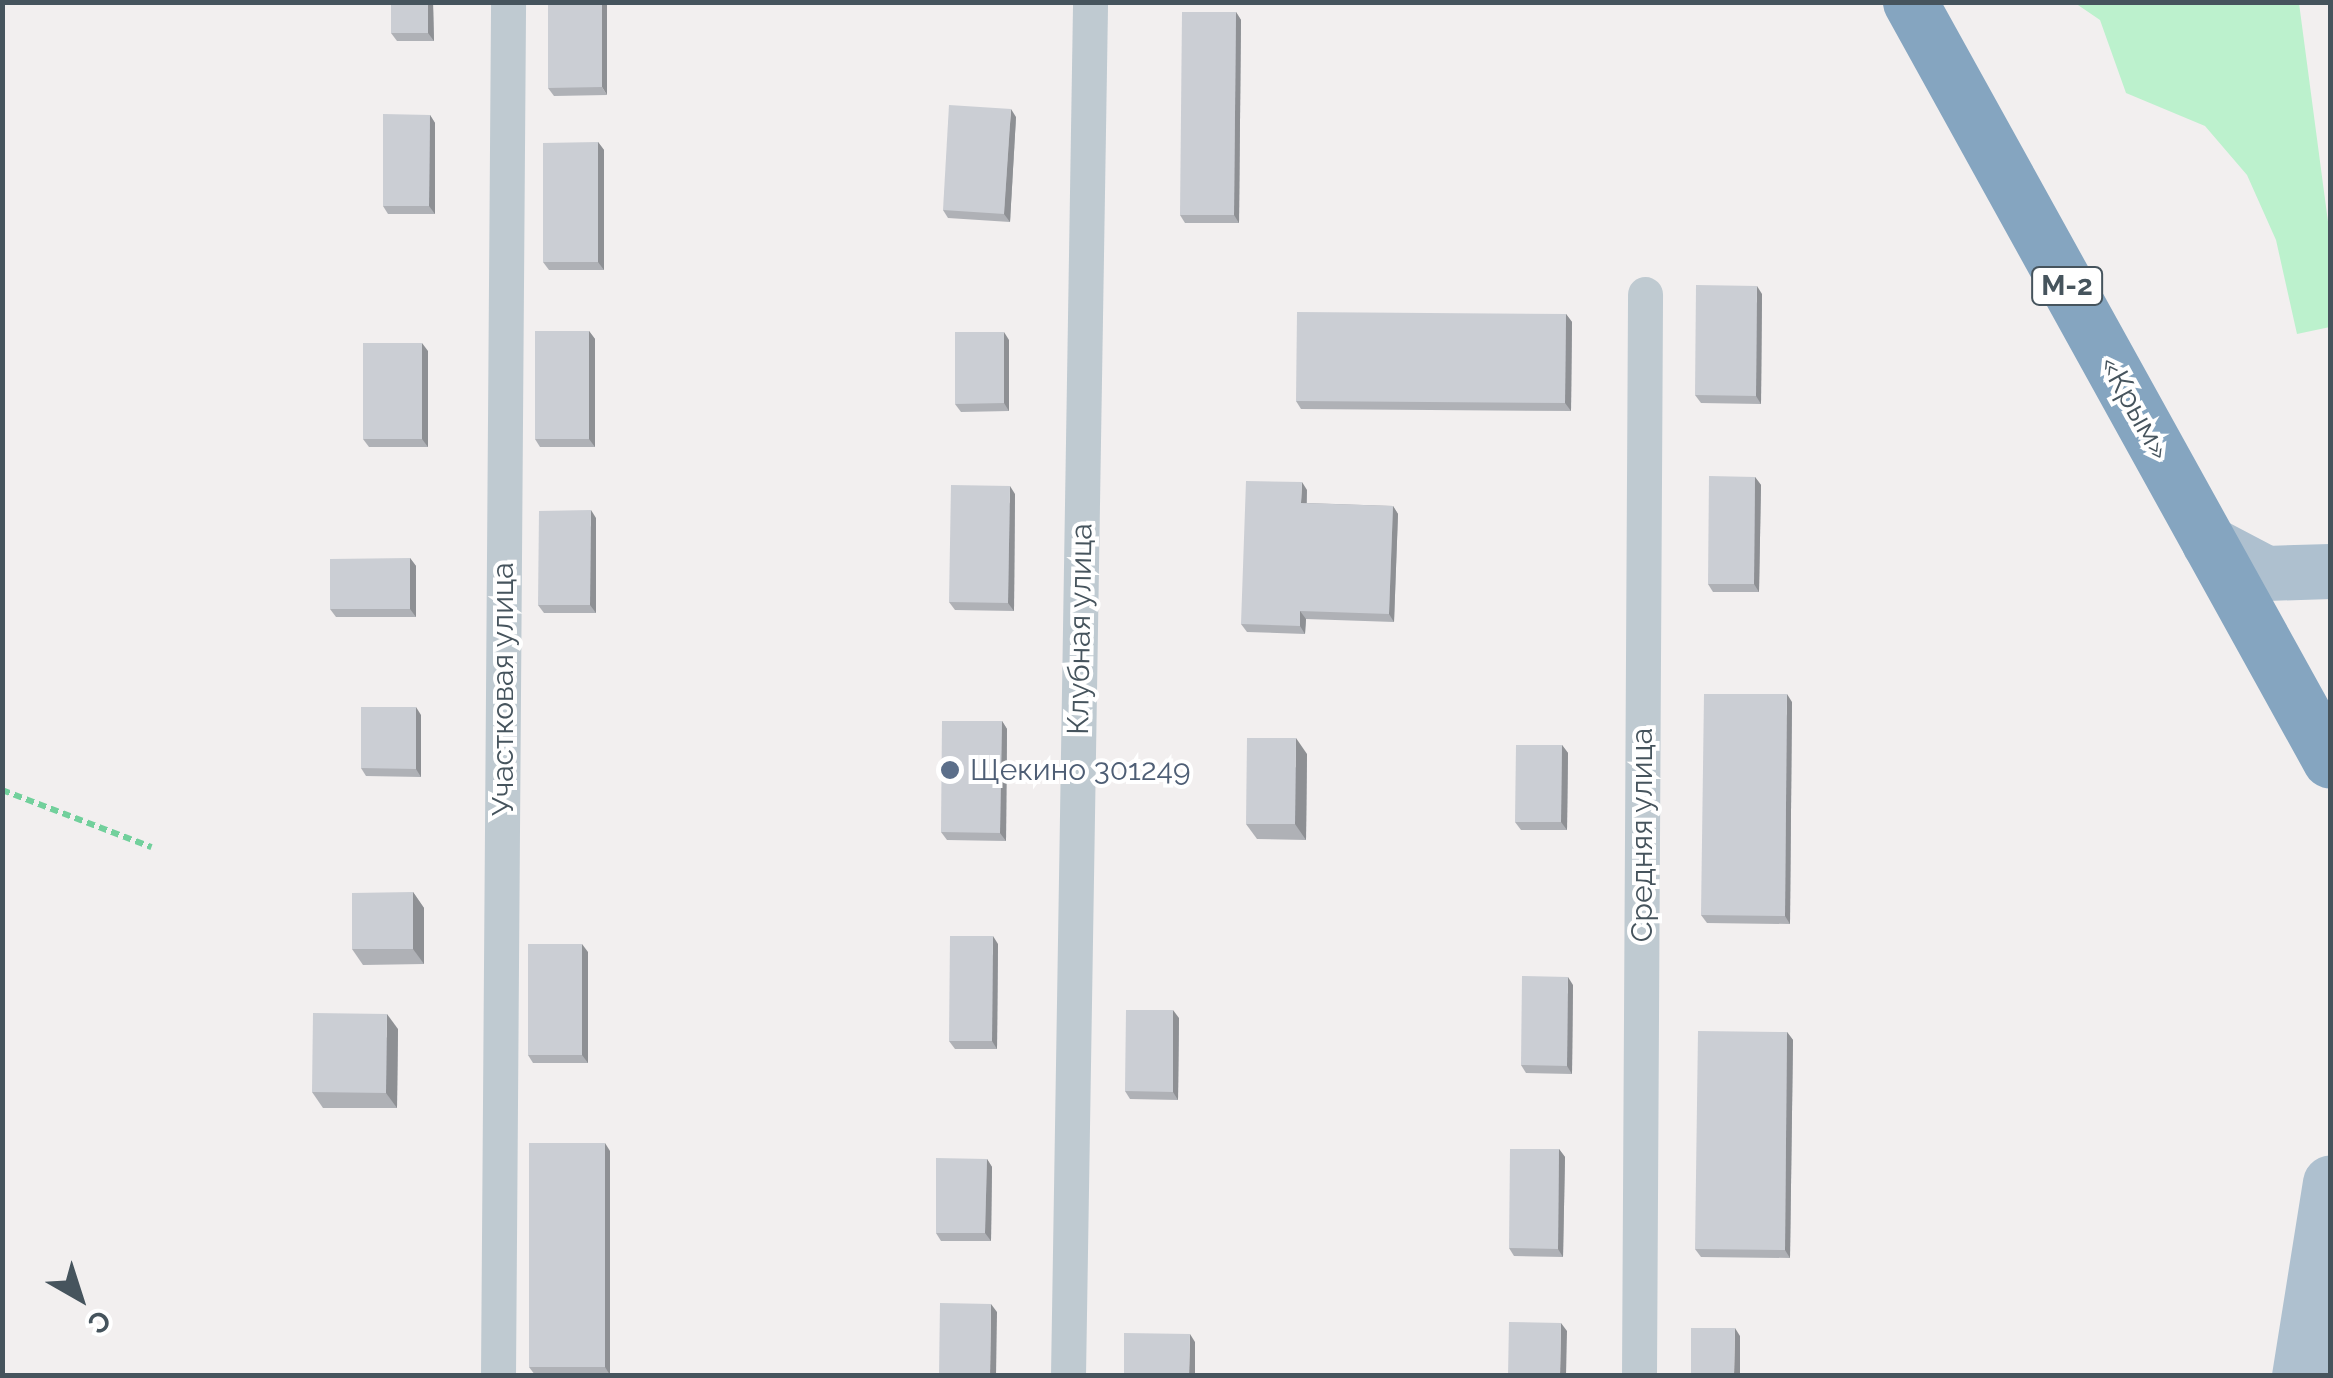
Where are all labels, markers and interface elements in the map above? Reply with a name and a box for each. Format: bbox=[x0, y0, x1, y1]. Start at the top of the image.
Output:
road number: М-2 bbox=[2030, 263, 2104, 309]
street label: «Крым» bbox=[2092, 350, 2178, 466]
street label: Клубная улица bbox=[1060, 522, 1100, 736]
street label: Участковая улица bbox=[485, 562, 521, 816]
street label: Средняя улица bbox=[1624, 727, 1660, 943]
place label: Щекино 301249 bbox=[970, 752, 1190, 788]
marker: Щекино 301249 bbox=[939, 759, 961, 781]
north arrow bbox=[30, 1248, 130, 1348]
text: С bbox=[81, 1303, 117, 1341]

